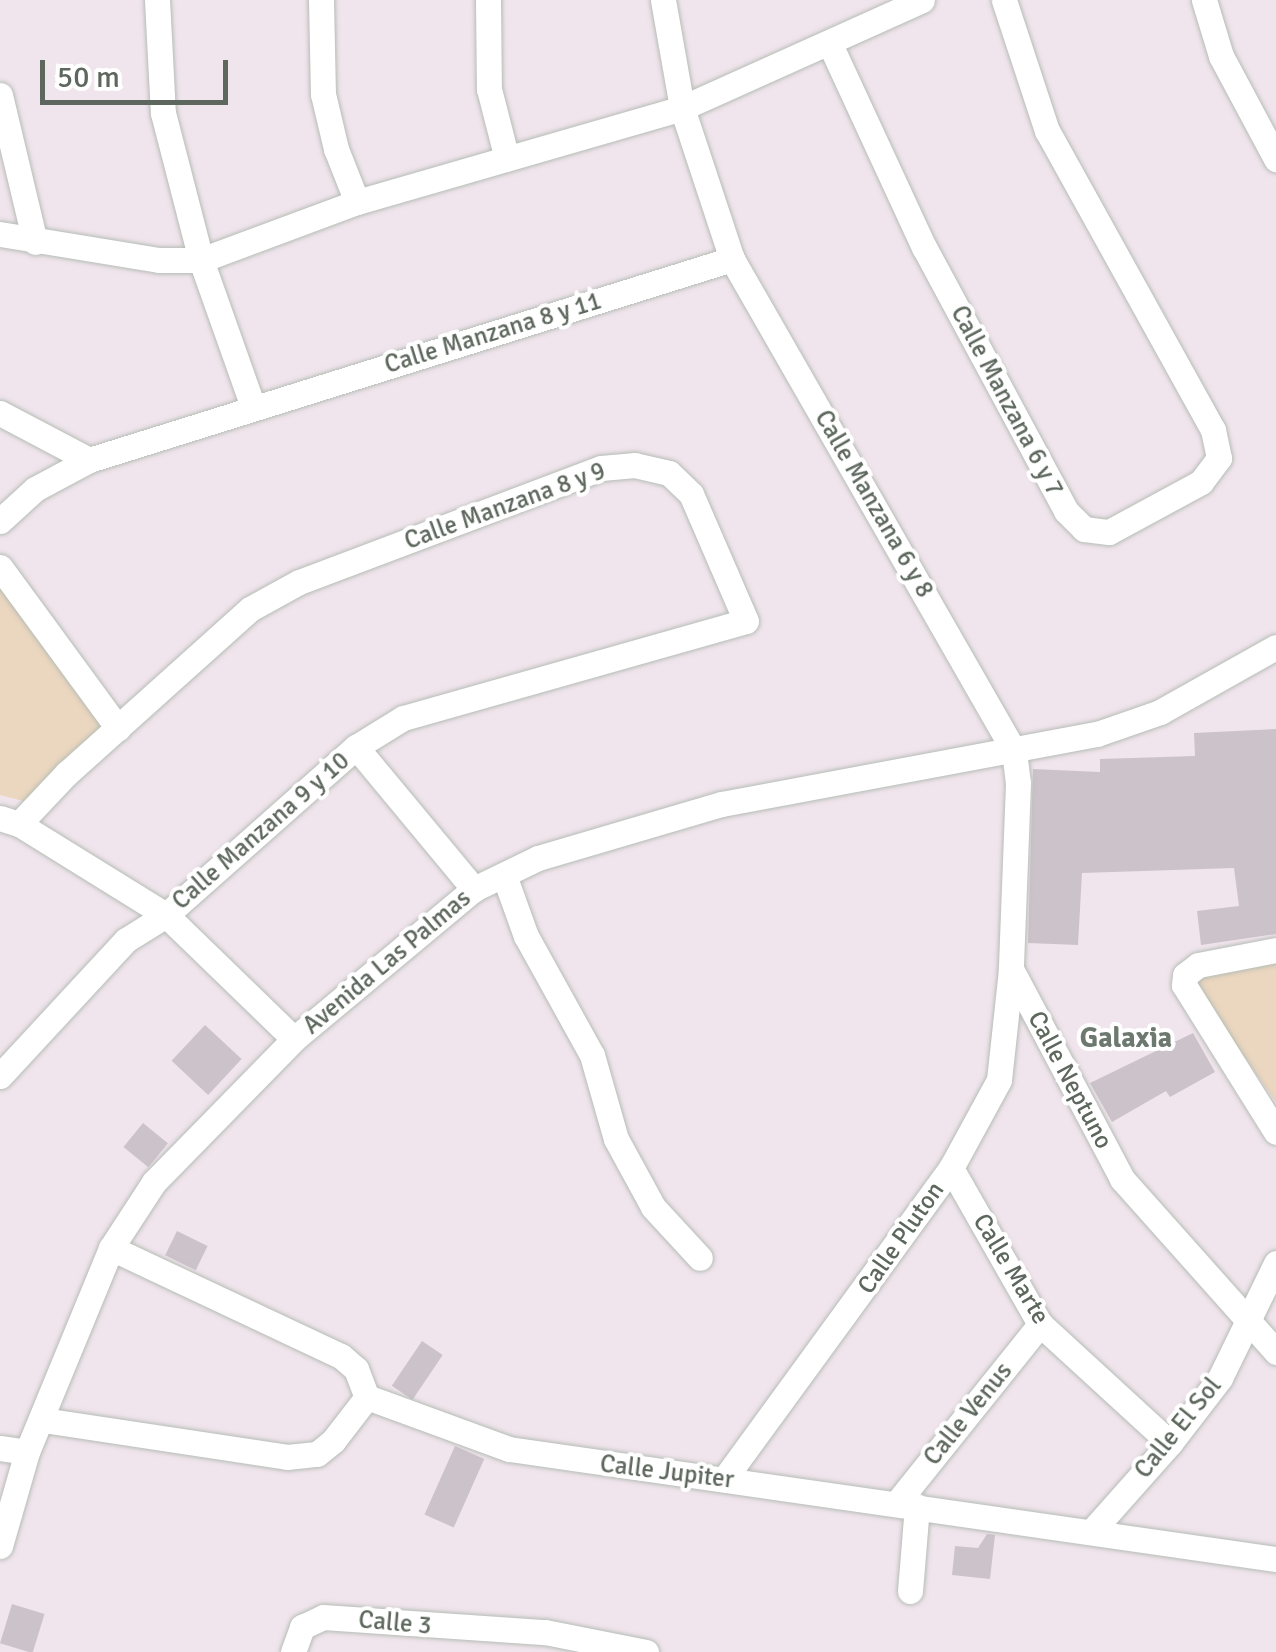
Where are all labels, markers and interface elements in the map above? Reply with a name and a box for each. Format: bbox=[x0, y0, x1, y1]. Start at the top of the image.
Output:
scale bar bbox=[45, 40, 232, 102]
text: 50 m bbox=[57, 59, 120, 96]
street label: Calle Manzana 8 y 11 bbox=[381, 286, 605, 380]
street label: Calle Manzana 6 y 7 bbox=[944, 301, 1070, 501]
street label: Calle Manzana 6 y 8 bbox=[808, 405, 940, 603]
street label: Calle Manzana 8 y 9 bbox=[400, 456, 610, 556]
street label: Calle Manzana 9 y 10 bbox=[166, 746, 356, 916]
street label: Avenida Las Palmas bbox=[297, 883, 477, 1041]
street label: Calle Neptuno bbox=[1021, 1006, 1119, 1154]
district label: Galaxia bbox=[1080, 1021, 1172, 1055]
street label: Calle Pluton bbox=[851, 1176, 951, 1300]
street label: Calle Marte bbox=[966, 1208, 1056, 1330]
street label: Calle Venus bbox=[917, 1357, 1019, 1471]
street label: Calle El Sol bbox=[1128, 1372, 1228, 1484]
street label: Calle Jupiter bbox=[598, 1449, 736, 1495]
street label: Calle 3 bbox=[357, 1605, 433, 1641]

